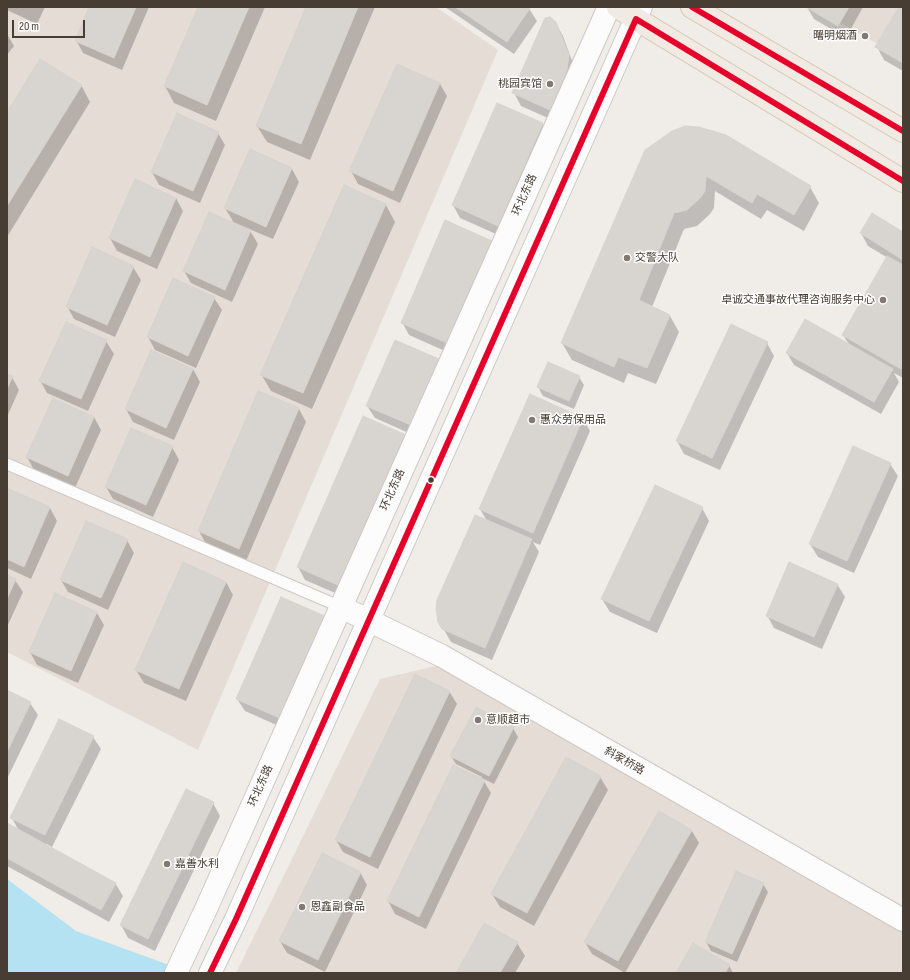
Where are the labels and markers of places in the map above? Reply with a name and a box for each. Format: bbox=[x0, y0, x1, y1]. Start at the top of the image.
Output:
place label: 曙明烟酒 bbox=[813, 29, 857, 43]
marker: 曙明烟酒 bbox=[860, 31, 870, 41]
place label: 桃园宾馆 bbox=[498, 77, 542, 91]
marker: 桃园宾馆 bbox=[545, 79, 555, 89]
place label: 交警大队 bbox=[635, 251, 679, 265]
marker: 交警大队 bbox=[622, 253, 632, 263]
place label: 卓诚交通事故代理咨询服务中心 bbox=[721, 293, 875, 307]
marker: 卓诚交通事故代理咨询服务中心 bbox=[878, 295, 888, 305]
place label: 惠众劳保用品 bbox=[540, 413, 606, 427]
marker: 惠众劳保用品 bbox=[527, 415, 537, 425]
unlabelled marker bbox=[426, 475, 436, 485]
place label: 意顺超市 bbox=[486, 713, 530, 727]
marker: 意顺超市 bbox=[473, 715, 483, 725]
place label: 嘉善水利 bbox=[175, 857, 219, 871]
marker: 嘉善水利 bbox=[162, 859, 172, 869]
place label: 恩鑫副食品 bbox=[310, 900, 365, 914]
marker: 恩鑫副食品 bbox=[297, 902, 307, 912]

